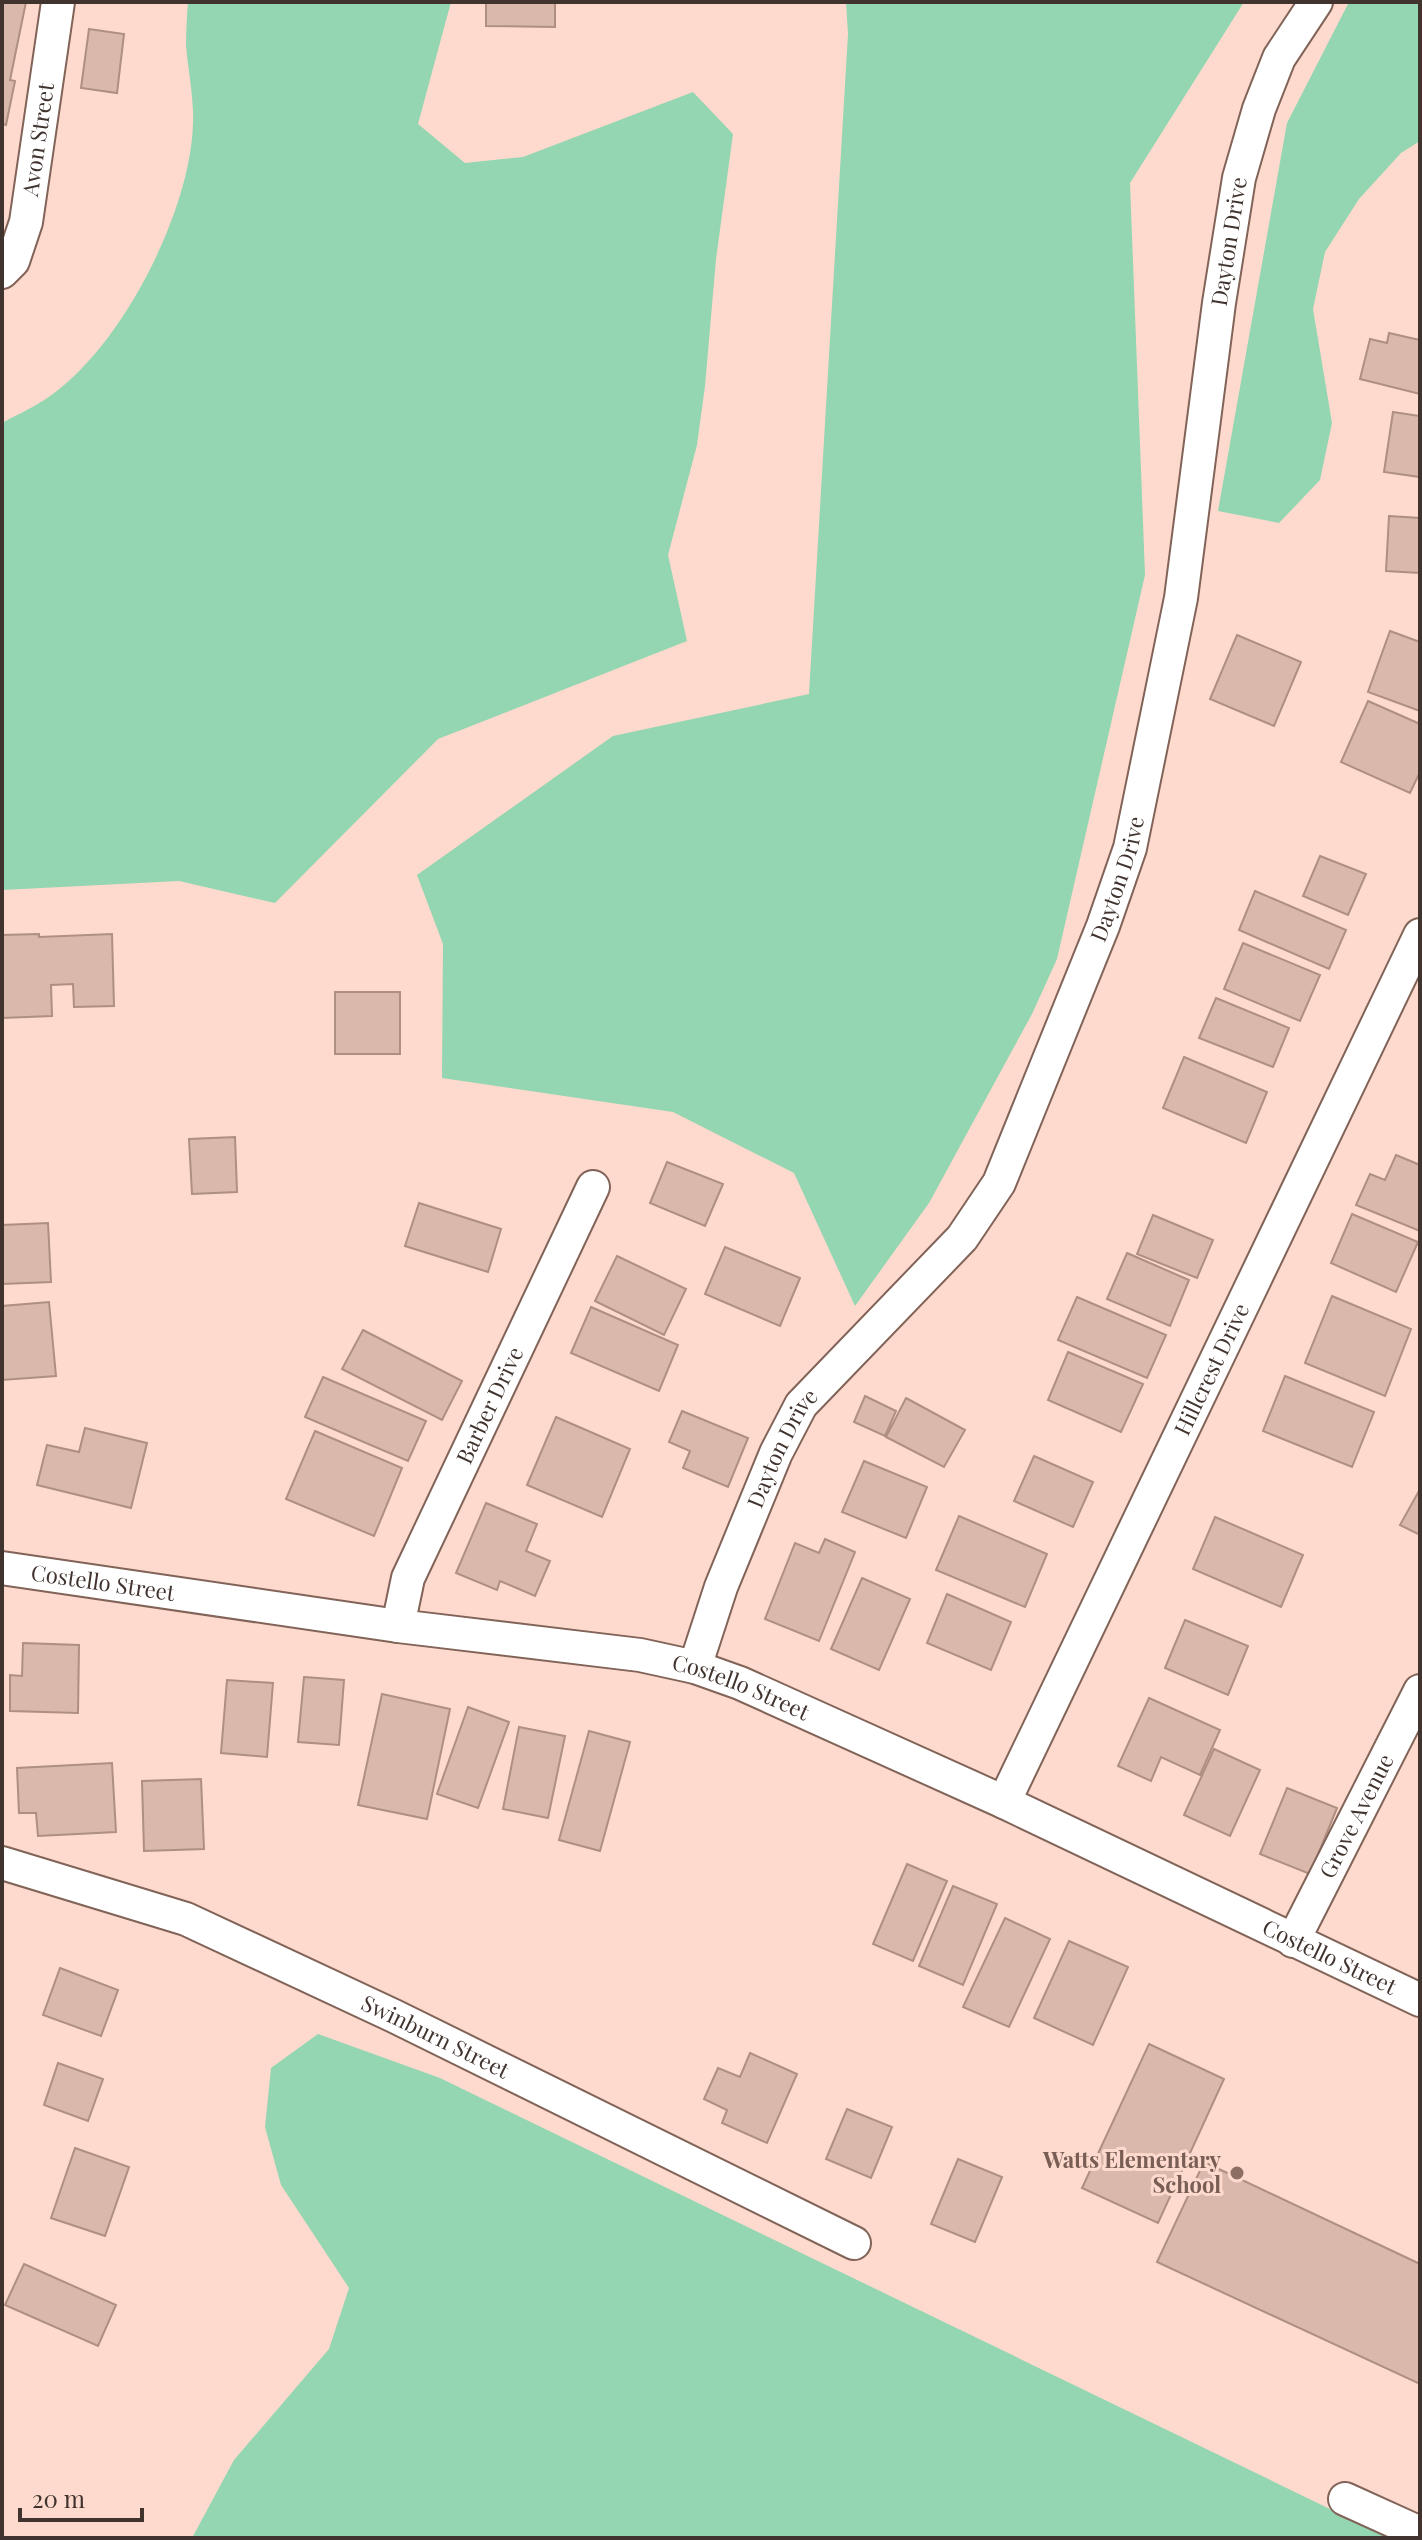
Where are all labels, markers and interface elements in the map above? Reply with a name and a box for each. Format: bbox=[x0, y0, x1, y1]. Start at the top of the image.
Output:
street label: Avon Street bbox=[14, 80, 60, 199]
street label: Dayton Drive bbox=[1203, 175, 1253, 308]
street label: Dayton Drive bbox=[1082, 814, 1150, 946]
street label: Hillcrest Drive bbox=[1166, 1298, 1255, 1440]
street label: Barber Drive bbox=[448, 1341, 529, 1468]
street label: Dayton Drive bbox=[739, 1381, 824, 1512]
street label: Costello Street bbox=[29, 1556, 178, 1607]
street label: Costello Street bbox=[670, 1647, 816, 1727]
street label: Grove Avenue bbox=[1311, 1748, 1400, 1883]
street label: Costello Street bbox=[1258, 1911, 1403, 2001]
street label: Swinburn Street bbox=[357, 1987, 516, 2085]
place label: Watts Elementary School bbox=[1042, 2144, 1222, 2199]
marker: Watts Elementary School bbox=[1228, 2164, 1246, 2182]
scale bar bbox=[20, 2472, 142, 2522]
text: 20 m bbox=[32, 2482, 85, 2514]

